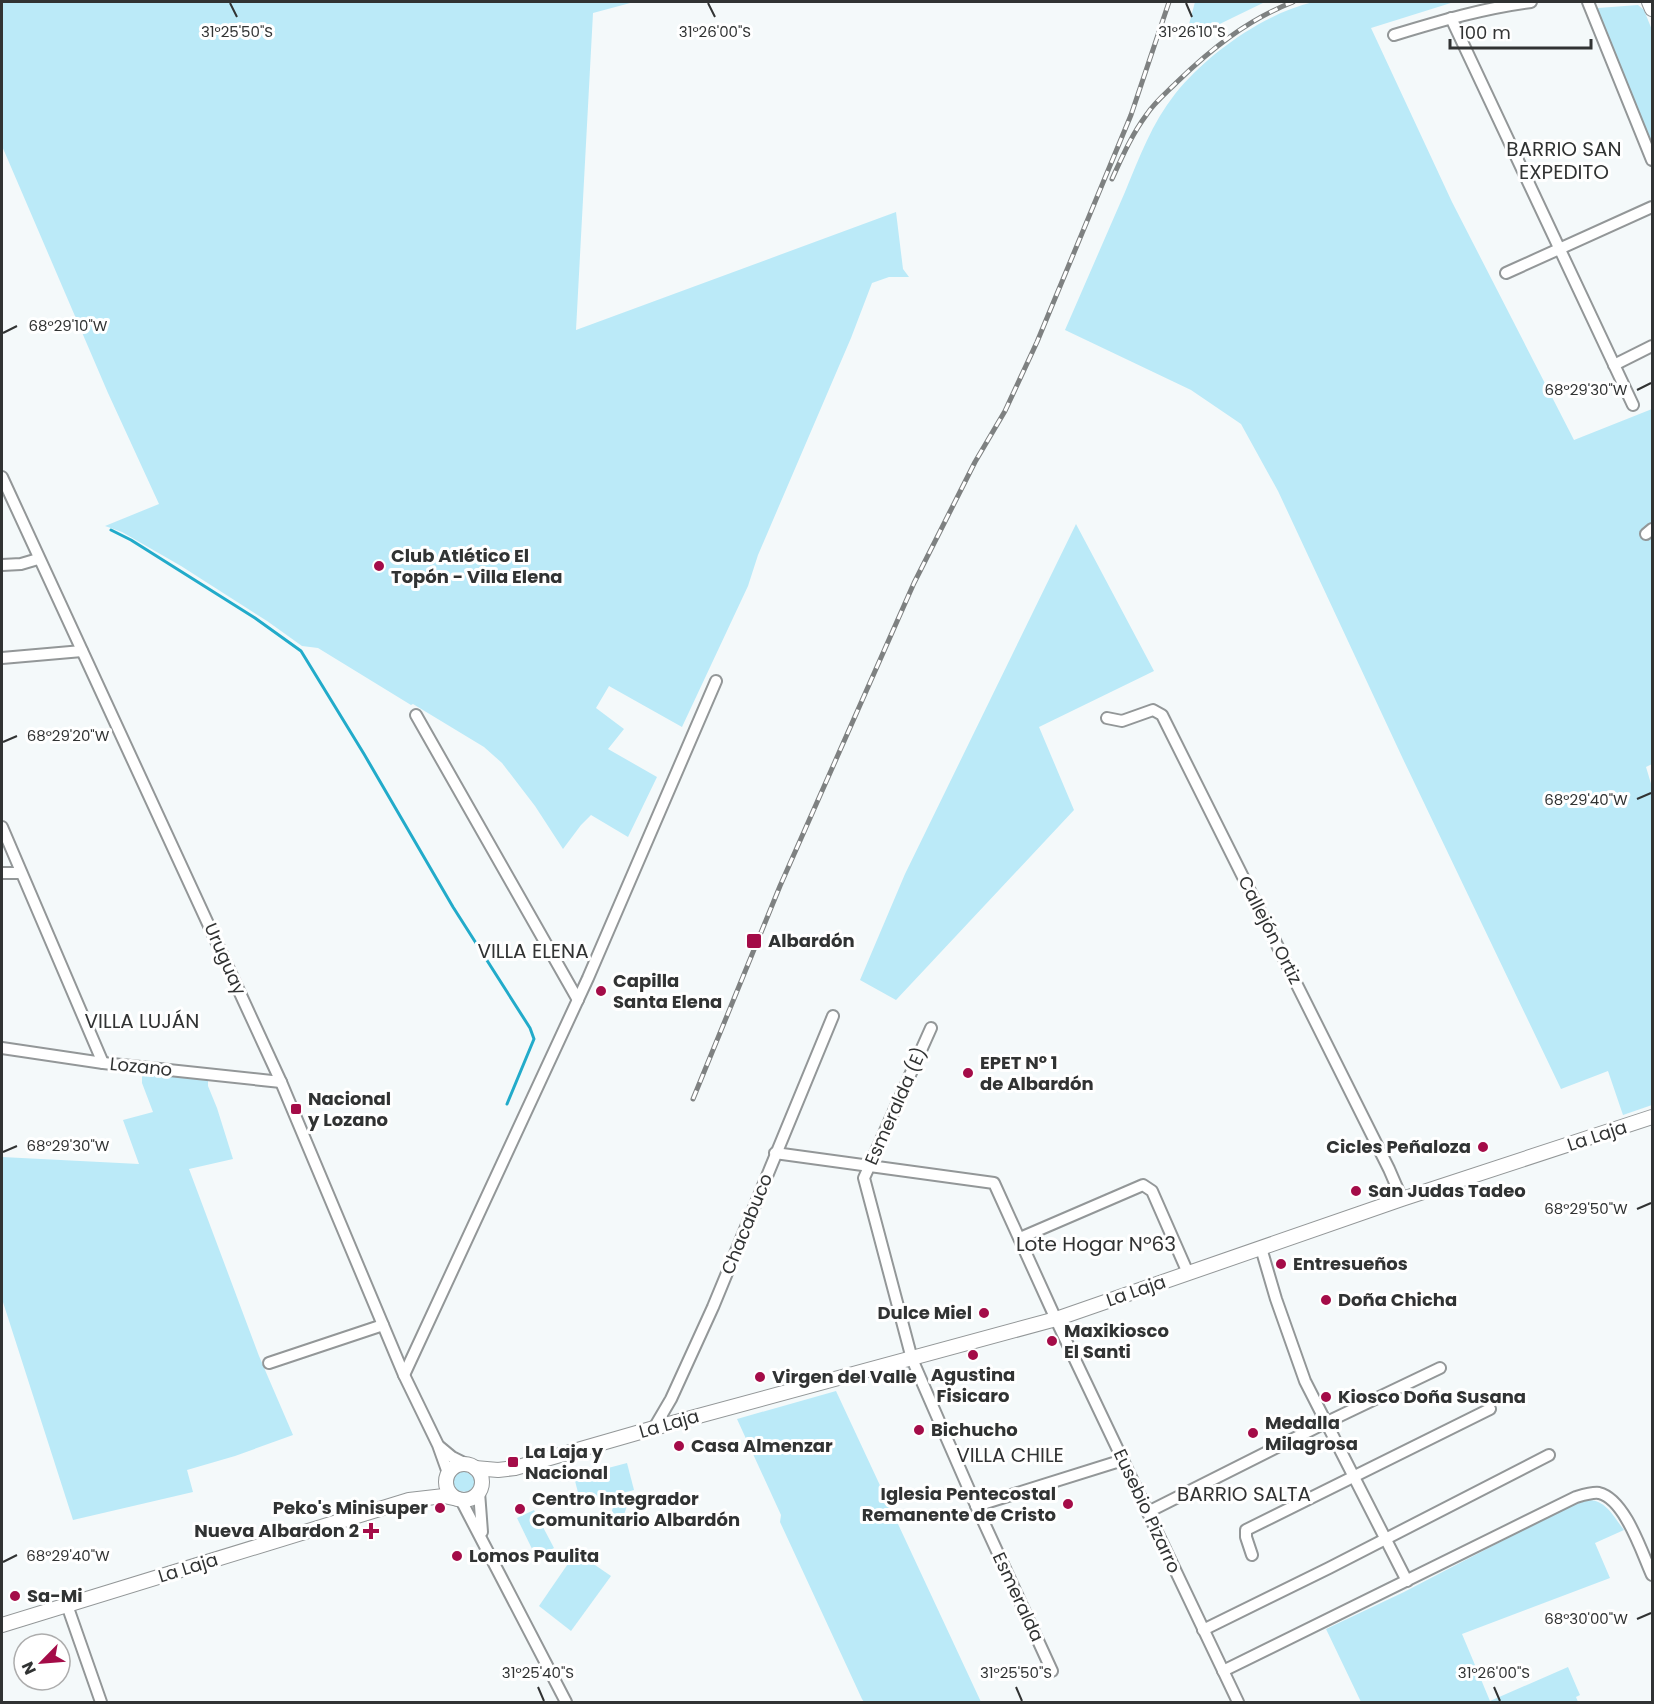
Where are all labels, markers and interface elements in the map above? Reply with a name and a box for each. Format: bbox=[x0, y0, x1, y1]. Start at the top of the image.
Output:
scale bar bbox=[1450, 12, 1591, 50]
text: 100 m bbox=[1459, 20, 1511, 45]
text: 31°25'50"S bbox=[201, 21, 273, 42]
text: 31°26'00"S bbox=[679, 21, 751, 42]
text: 31°26'10"S bbox=[1158, 21, 1226, 42]
district label: BARRIO SAN EXPEDITO bbox=[1506, 135, 1622, 186]
text: 68°29'10"W bbox=[29, 315, 108, 336]
text: 68°29'30"W bbox=[1545, 379, 1628, 400]
place label: Club Atlético El Topón - Villa Elena bbox=[391, 543, 563, 589]
marker: Club Atlético El Topón - Villa Elena bbox=[372, 559, 386, 573]
text: 68°29'20"W bbox=[27, 725, 110, 746]
text: 68°29'40"W bbox=[1544, 789, 1628, 810]
street label: Callejón Ortiz bbox=[1232, 871, 1308, 988]
street label: Uruguay bbox=[199, 919, 252, 999]
place label: Albardón bbox=[768, 928, 855, 953]
marker: Albardón bbox=[745, 932, 763, 950]
district label: VILLA ELENA bbox=[477, 937, 589, 965]
place label: Capilla Santa Elena bbox=[613, 968, 722, 1014]
marker: Capilla Santa Elena bbox=[594, 984, 608, 998]
district label: VILLA LUJÁN bbox=[85, 1007, 199, 1035]
street label: Esmeralda (E) bbox=[858, 1043, 933, 1169]
place label: EPET Nº 1 de Albardón bbox=[980, 1050, 1094, 1096]
street label: Lozano bbox=[109, 1051, 174, 1082]
marker: EPET Nº 1 de Albardón bbox=[961, 1066, 975, 1080]
place label: Nacional y Lozano bbox=[307, 1086, 391, 1132]
marker: Nacional y Lozano bbox=[289, 1102, 303, 1116]
street label: La Laja bbox=[1564, 1114, 1630, 1157]
place label: Cicles Peñaloza bbox=[1326, 1134, 1471, 1159]
text: 68°29'30"W bbox=[27, 1135, 110, 1156]
marker: Cicles Peñaloza bbox=[1476, 1140, 1490, 1154]
street label: Chacabuco bbox=[715, 1170, 778, 1278]
place label: San Judas Tadeo bbox=[1368, 1178, 1526, 1203]
marker: San Judas Tadeo bbox=[1349, 1184, 1363, 1198]
text: 68°29'50"W bbox=[1544, 1198, 1628, 1219]
district label: Lote Hogar Nº63 bbox=[1016, 1230, 1176, 1258]
place label: Entresueños bbox=[1293, 1251, 1408, 1276]
marker: Entresueños bbox=[1274, 1257, 1288, 1271]
street label: La Laja bbox=[1103, 1269, 1169, 1312]
place label: Doña Chicha bbox=[1338, 1287, 1457, 1312]
marker: Doña Chicha bbox=[1319, 1293, 1333, 1307]
place label: Dulce Miel bbox=[877, 1300, 972, 1325]
marker: Dulce Miel bbox=[977, 1306, 991, 1320]
place label: Maxikiosco El Santi bbox=[1064, 1318, 1169, 1364]
marker: Maxikiosco El Santi bbox=[1045, 1334, 1059, 1348]
marker: Agustina Fisicaro bbox=[966, 1348, 980, 1362]
place label: Agustina Fisicaro bbox=[931, 1362, 1015, 1408]
place label: Virgen del Valle bbox=[772, 1364, 917, 1389]
marker: Virgen del Valle bbox=[753, 1370, 767, 1384]
place label: Kiosco Doña Susana bbox=[1338, 1384, 1526, 1409]
marker: Kiosco Doña Susana bbox=[1319, 1390, 1333, 1404]
street label: La Laja bbox=[636, 1403, 702, 1444]
place label: Medalla Milagrosa bbox=[1265, 1410, 1358, 1456]
place label: Bichucho bbox=[931, 1417, 1018, 1442]
marker: Bichucho bbox=[912, 1423, 926, 1437]
marker: Medalla Milagrosa bbox=[1246, 1426, 1260, 1440]
place label: Casa Almenzar bbox=[691, 1433, 833, 1458]
place label: La Laja y Nacional bbox=[525, 1439, 608, 1485]
marker: Casa Almenzar bbox=[672, 1439, 686, 1453]
district label: VILLA CHILE bbox=[956, 1441, 1064, 1469]
street label: Eusebio Pizarro bbox=[1108, 1445, 1187, 1577]
marker: La Laja y Nacional bbox=[506, 1455, 520, 1469]
district label: BARRIO SALTA bbox=[1177, 1480, 1311, 1508]
place label: Iglesia Pentecostal Remanente de Cristo bbox=[862, 1481, 1056, 1527]
place label: Centro Integrador Comunitario Albardón bbox=[532, 1486, 740, 1532]
place label: Peko's Minisuper bbox=[273, 1495, 428, 1520]
marker: Iglesia Pentecostal Remanente de Cristo bbox=[1061, 1497, 1075, 1511]
marker: Peko's Minisuper bbox=[433, 1501, 447, 1515]
marker: Centro Integrador Comunitario Albardón bbox=[513, 1502, 527, 1516]
place label: Nueva Albardon 2 bbox=[194, 1518, 359, 1543]
marker: Nueva Albardon 2 bbox=[364, 1524, 378, 1538]
place label: Lomos Paulita bbox=[469, 1543, 599, 1568]
text: 68°29'40"W bbox=[26, 1545, 110, 1566]
street label: La Laja bbox=[155, 1547, 221, 1588]
street label: Esmeralda bbox=[987, 1548, 1050, 1646]
marker: Lomos Paulita bbox=[450, 1549, 464, 1563]
place label: Sa-Mi bbox=[27, 1583, 83, 1608]
marker: Sa-Mi bbox=[8, 1589, 22, 1603]
text: 68°30'00"W bbox=[1544, 1608, 1628, 1629]
north arrow bbox=[12, 1632, 72, 1692]
text: N bbox=[16, 1658, 42, 1678]
text: 31°25'40"S bbox=[502, 1662, 574, 1683]
text: 31°25'50"S bbox=[980, 1662, 1052, 1683]
text: 31°26'00"S bbox=[1458, 1662, 1530, 1683]

